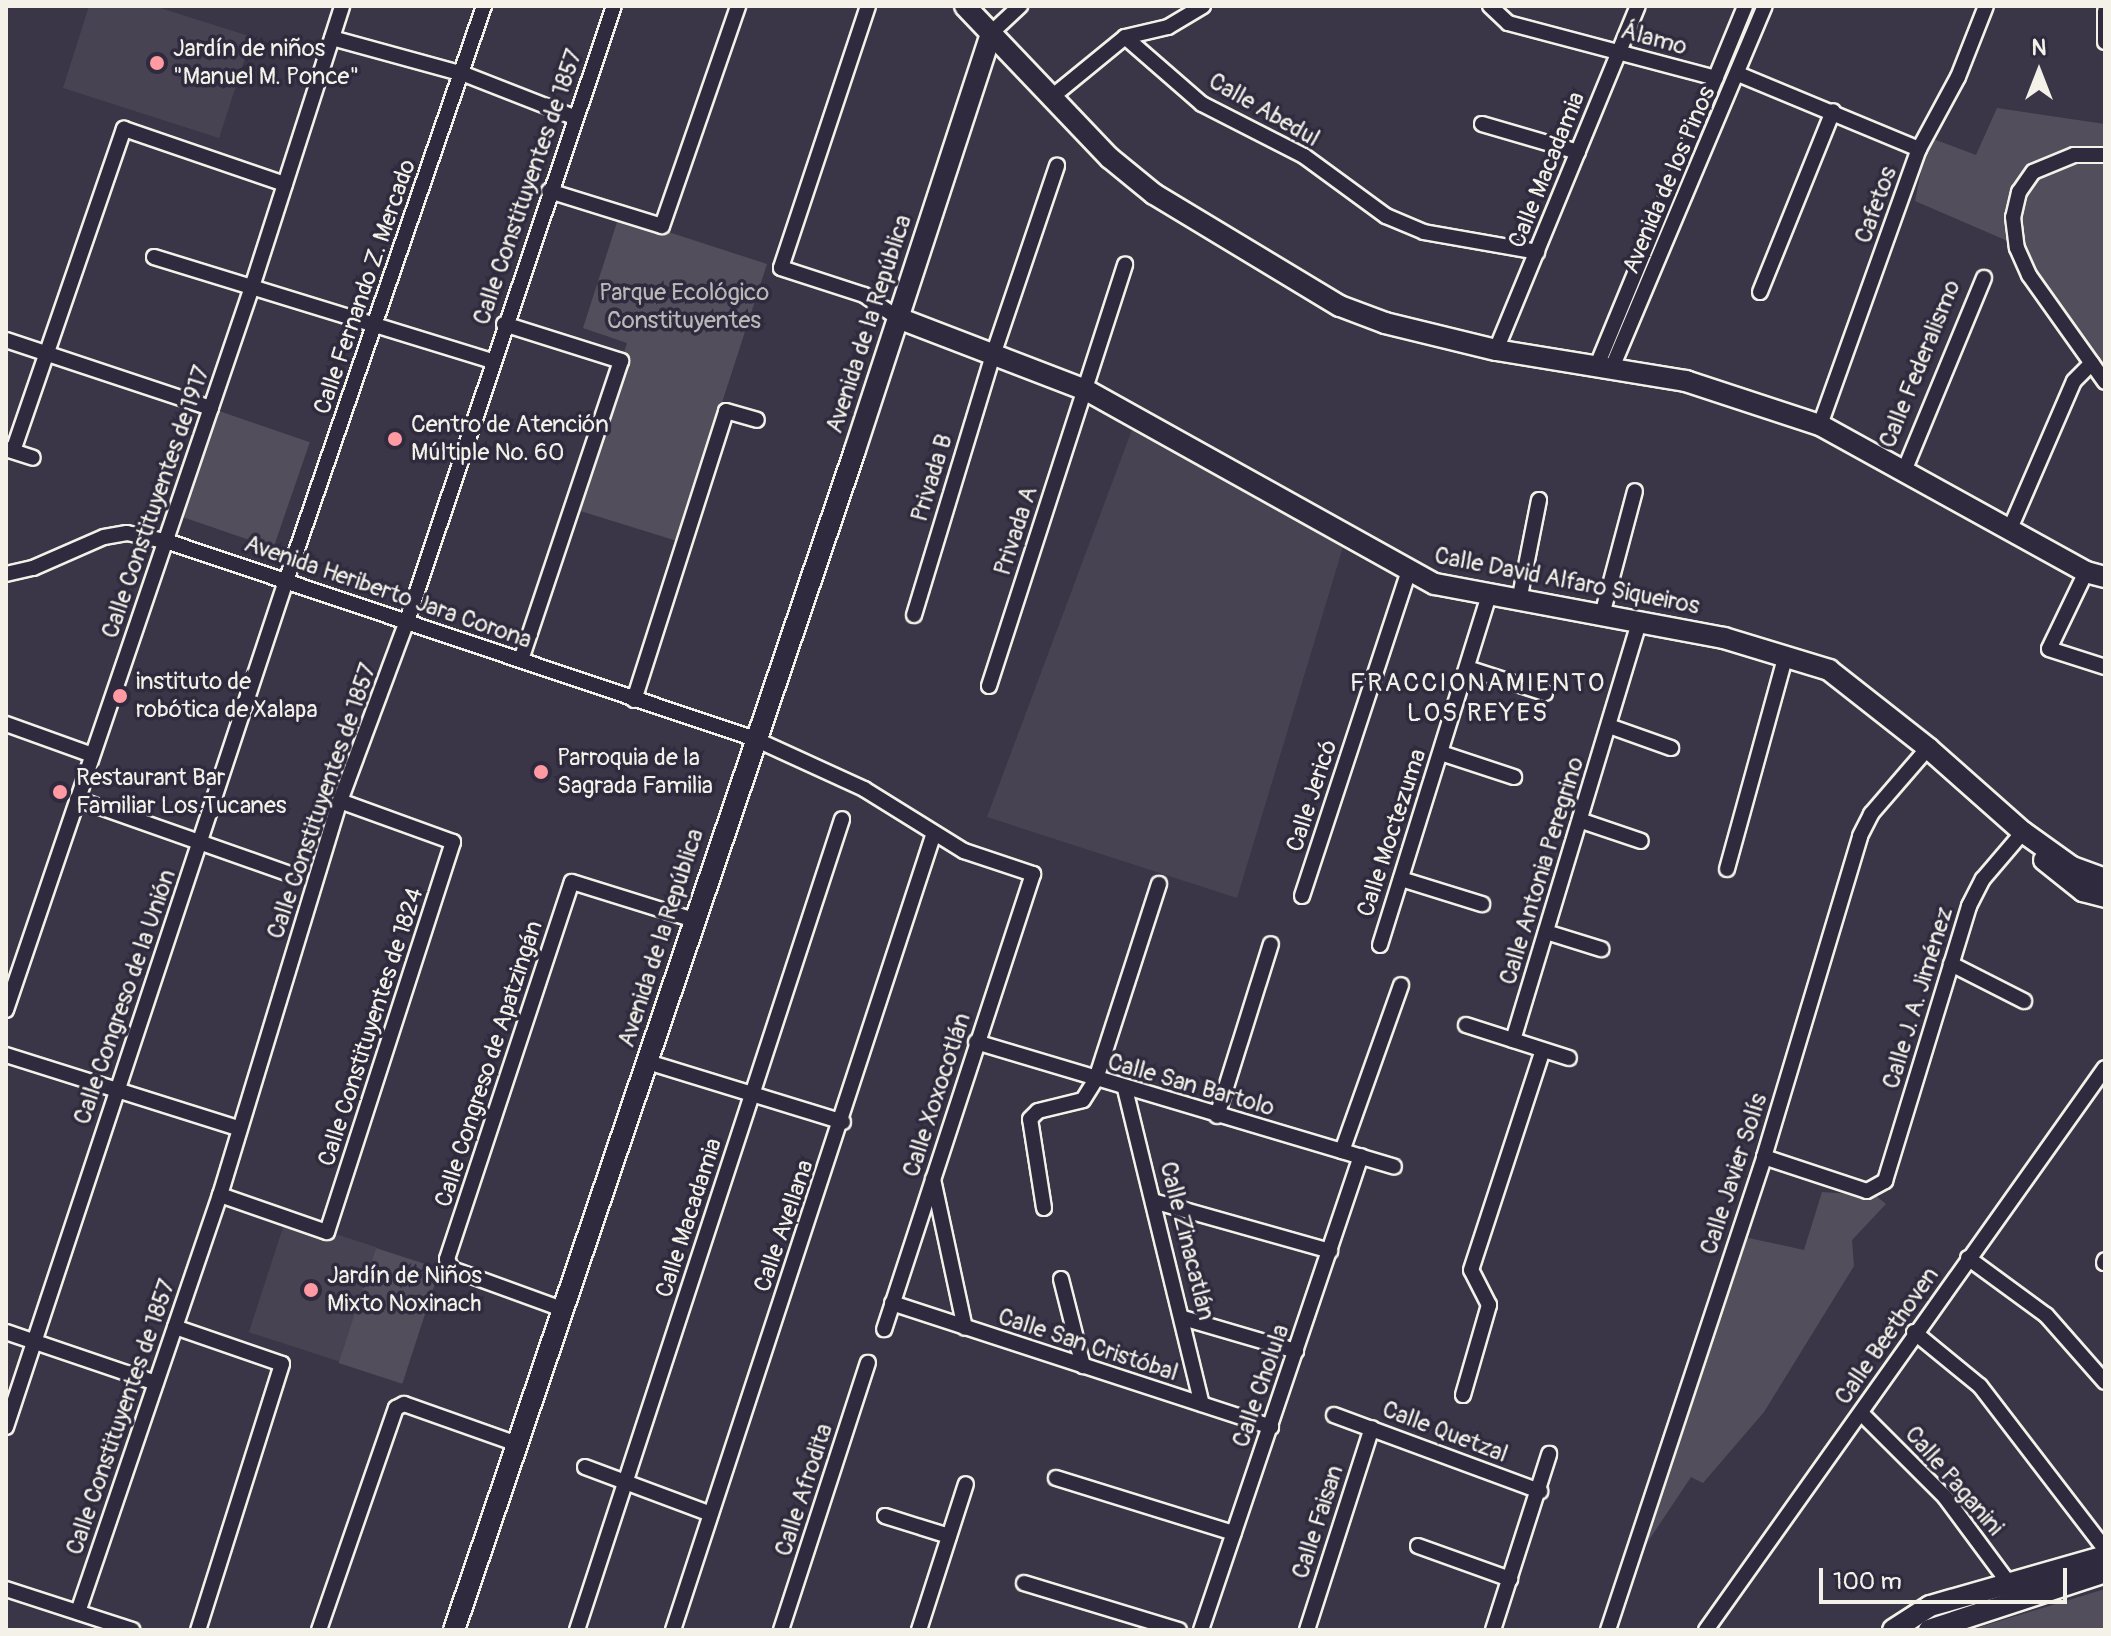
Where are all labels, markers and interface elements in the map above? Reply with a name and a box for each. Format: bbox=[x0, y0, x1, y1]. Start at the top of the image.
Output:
street label: Álamo bbox=[1618, 16, 1690, 62]
north arrow bbox=[1999, 32, 2079, 112]
text: N bbox=[2032, 34, 2046, 62]
place label: Jardín de niños "Manuel M. Ponce" bbox=[173, 35, 359, 91]
street label: Calle Constituyentes de 1857 bbox=[467, 45, 589, 329]
marker: Jardín de niños "Manuel M. Ponce" bbox=[148, 54, 166, 72]
street label: Calle Abedul bbox=[1203, 67, 1325, 153]
street label: Avenida de los Pinos bbox=[1617, 82, 1721, 278]
street label: Calle Macadamia bbox=[1503, 88, 1591, 252]
street label: Calle Fernando Z. Mercado bbox=[308, 156, 422, 418]
street label: Cafetos bbox=[1849, 163, 1903, 247]
street label: Avenida de la República bbox=[820, 211, 918, 437]
street label: Calle Federalismo bbox=[1873, 276, 1967, 452]
park label: Parque Ecológico Constituyentes bbox=[599, 279, 769, 335]
street label: Calle Constituyentes de 1917 bbox=[96, 362, 216, 642]
place label: Centro de Atención Múltiple No. 60 bbox=[411, 411, 609, 467]
marker: Centro de Atención Múltiple No. 60 bbox=[386, 430, 404, 448]
street label: Privada B bbox=[905, 431, 959, 525]
street label: Privada A bbox=[988, 483, 1044, 579]
street label: Avenida Heriberto Jara Corona bbox=[241, 529, 535, 655]
street label: Calle David Alfaro Siqueiros bbox=[1432, 541, 1702, 621]
street label: Calle Constituyentes de 1857 bbox=[261, 659, 383, 943]
place label: instituto de robótica de Xalapa bbox=[136, 668, 318, 724]
district label: FRACCIONAMIENTO LOS REYES bbox=[1350, 668, 1606, 730]
marker: instituto de robótica de Xalapa bbox=[111, 687, 129, 705]
street label: Calle Jericó bbox=[1280, 736, 1344, 856]
place label: Parroquia de la Sagrada Familia bbox=[557, 744, 713, 800]
street label: Calle Moctezuma bbox=[1351, 746, 1433, 920]
street label: Calle Antonia Peregrino bbox=[1494, 754, 1590, 988]
marker: Parroquia de la Sagrada Familia bbox=[532, 763, 550, 781]
place label: Restaurant Bar Familiar Los Tucanes bbox=[76, 764, 286, 820]
marker: Restaurant Bar Familiar Los Tucanes bbox=[51, 783, 69, 801]
street label: Avenida de la República bbox=[612, 825, 710, 1051]
street label: Calle Congreso de la Unión bbox=[68, 866, 182, 1128]
street label: Calle Constituyentes de 1824 bbox=[312, 884, 430, 1170]
street label: Calle J. A. Jiménez bbox=[1877, 904, 1959, 1092]
street label: Calle Congreso de Apatzingán bbox=[429, 917, 549, 1211]
street label: Calle Xoxocotlán bbox=[897, 1009, 977, 1181]
street label: Calle San Bartolo bbox=[1104, 1047, 1278, 1123]
street label: Calle Javier Solís bbox=[1694, 1090, 1774, 1258]
street label: Calle Macadamia bbox=[650, 1135, 728, 1301]
street label: Calle Avellana bbox=[748, 1156, 820, 1296]
street label: Calle Zinacatlán bbox=[1153, 1159, 1221, 1323]
place label: Jardín de Niños Mixto Noxinach bbox=[327, 1262, 482, 1318]
street label: Calle Beethoven bbox=[1829, 1262, 1945, 1410]
street label: Calle Constituyentes de 1857 bbox=[60, 1275, 182, 1559]
marker: Jardín de Niños Mixto Noxinach bbox=[302, 1281, 320, 1299]
street label: Calle San Cristóbal bbox=[994, 1302, 1182, 1388]
street label: Calle Cholula bbox=[1227, 1321, 1295, 1451]
street label: Calle Quetzal bbox=[1378, 1395, 1512, 1469]
street label: Calle Afrodita bbox=[769, 1420, 839, 1560]
street label: Calle Paganini bbox=[1899, 1420, 2009, 1542]
street label: Calle Faisan bbox=[1286, 1462, 1350, 1582]
scale bar bbox=[1823, 1552, 2071, 1602]
text: 100 m bbox=[1833, 1567, 1902, 1596]

